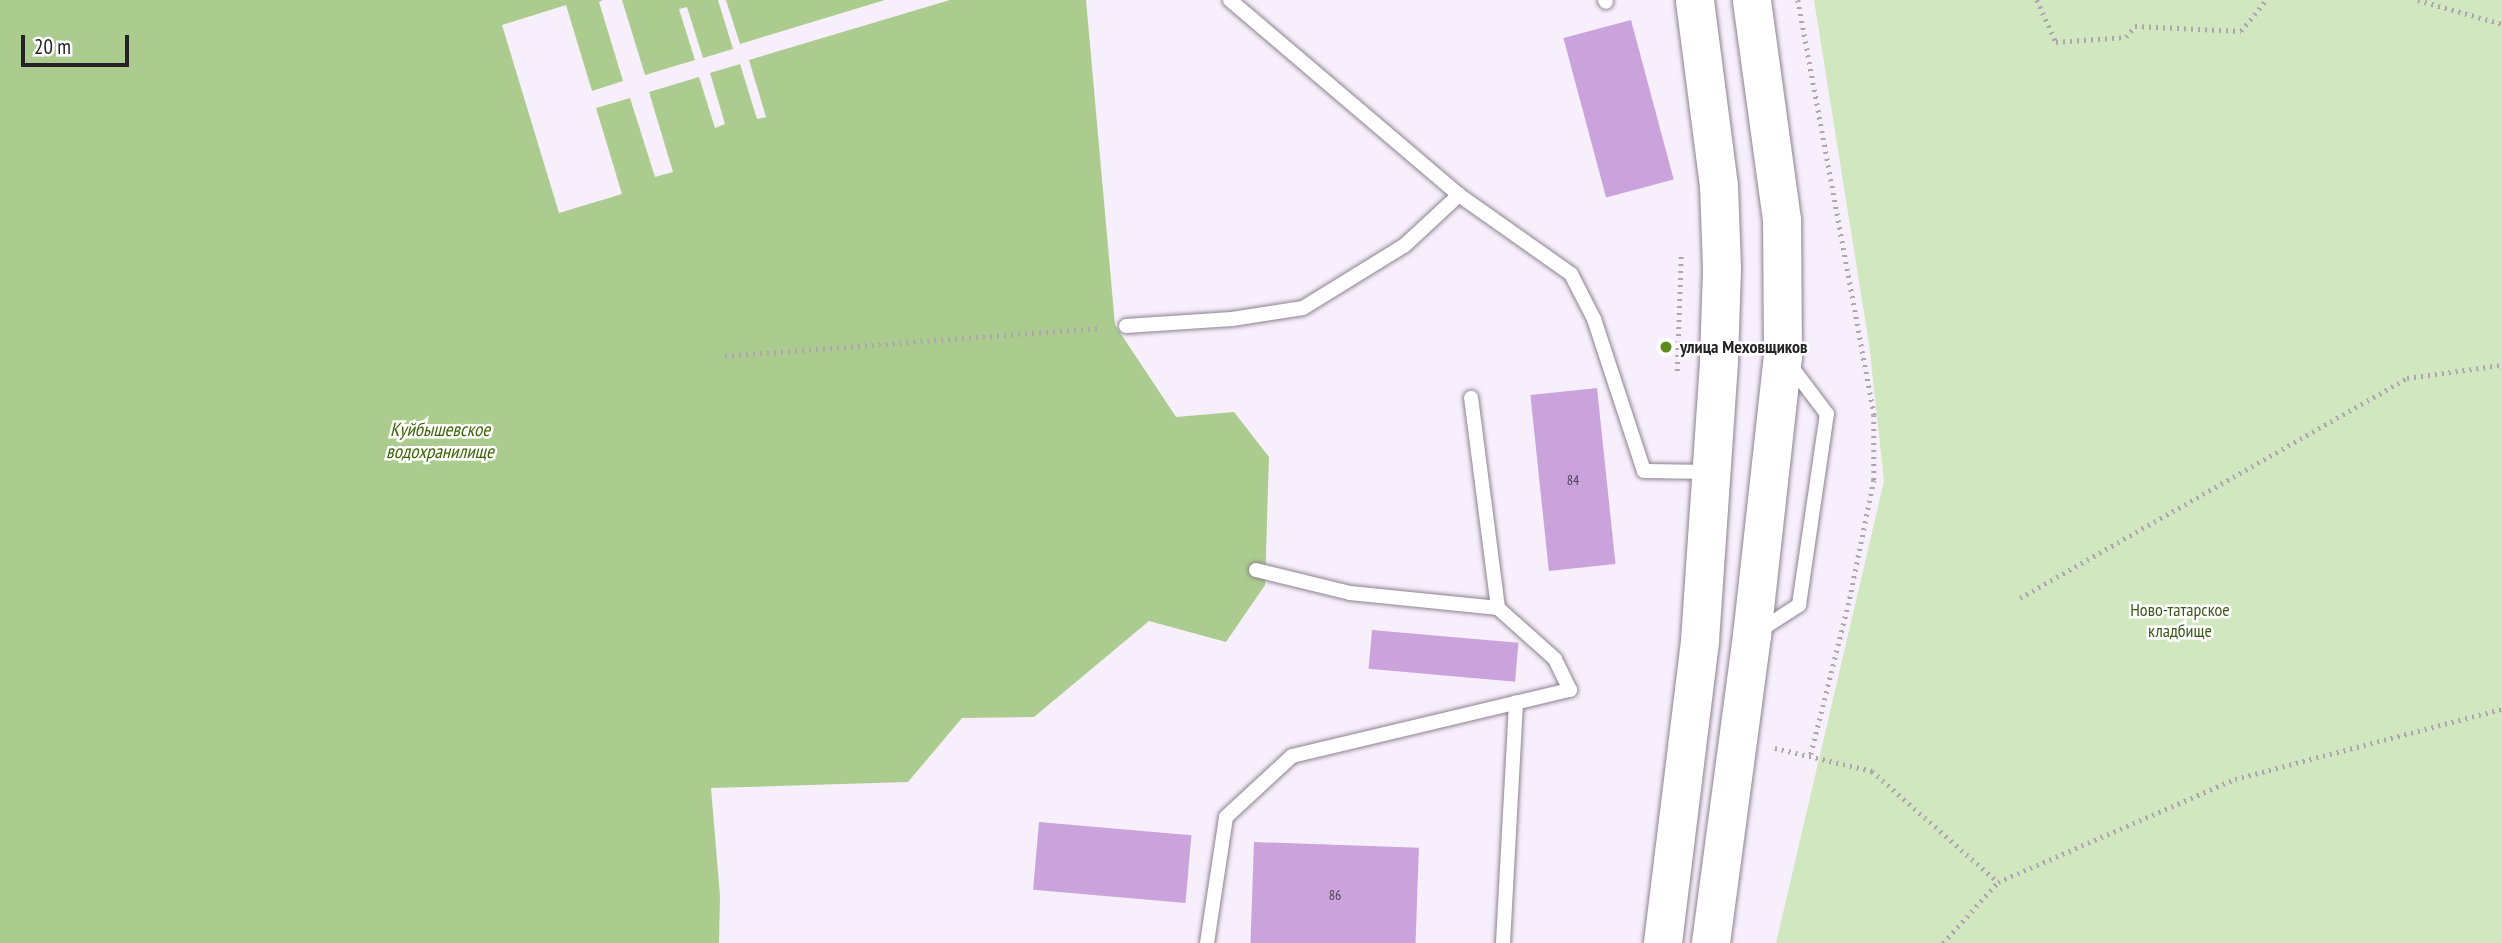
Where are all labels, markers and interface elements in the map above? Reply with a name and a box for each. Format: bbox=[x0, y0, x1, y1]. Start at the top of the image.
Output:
scale bar bbox=[24, 21, 133, 65]
text: 20 m bbox=[34, 33, 71, 60]
place label: улица Меховщиков bbox=[1680, 336, 1808, 358]
marker: улица Меховщиков bbox=[1658, 339, 1674, 355]
water label: Куйбышевское водохранилище bbox=[386, 419, 494, 463]
house number: 84 bbox=[1567, 472, 1579, 488]
park label: Ново-татарское кладбище bbox=[2130, 600, 2230, 642]
house number: 86 bbox=[1329, 887, 1341, 903]

